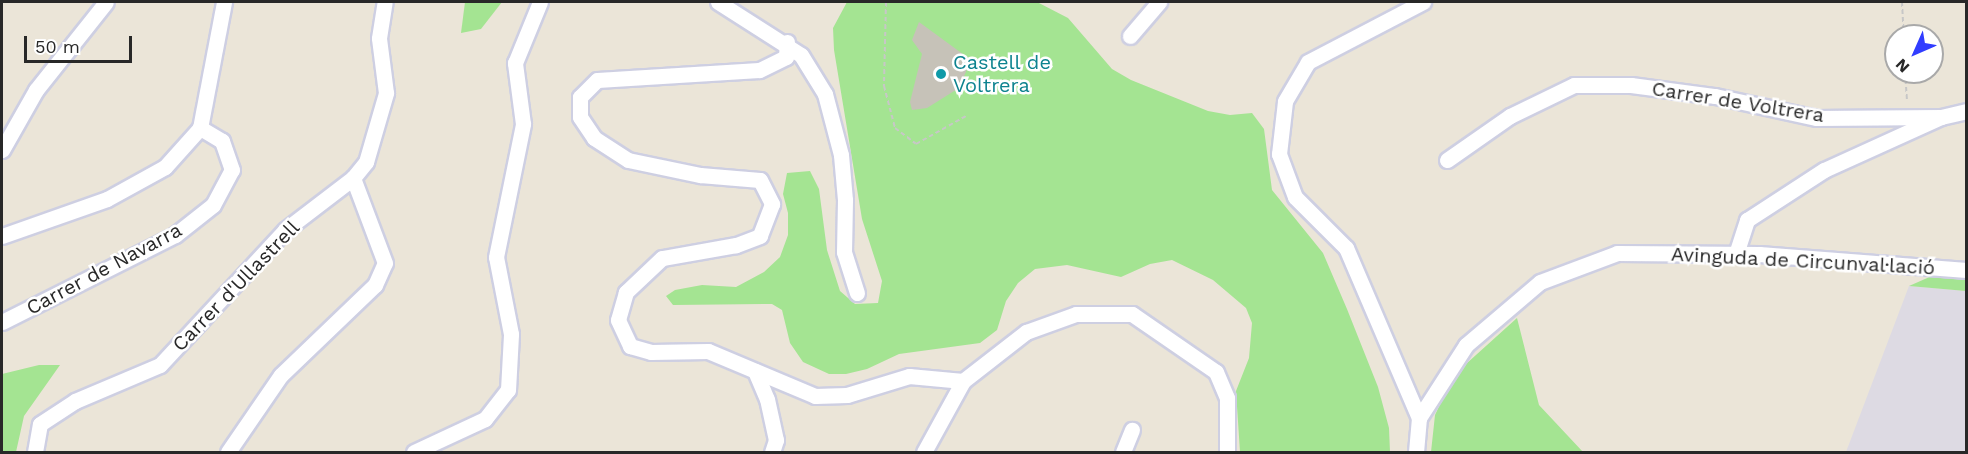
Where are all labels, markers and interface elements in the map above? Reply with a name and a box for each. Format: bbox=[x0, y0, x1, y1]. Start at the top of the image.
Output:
scale bar bbox=[27, 24, 135, 62]
north arrow bbox=[1884, 24, 1944, 84]
text: 50 m bbox=[35, 36, 80, 57]
place label: Castell de Voltrera bbox=[953, 51, 1052, 98]
text: N bbox=[1891, 55, 1913, 77]
marker: Castell de Voltrera bbox=[934, 67, 948, 81]
street label: Carrer de Voltrera bbox=[1650, 76, 1826, 128]
street label: Carrer d'Ullastrell bbox=[167, 215, 305, 357]
street label: Carrer de Navarra bbox=[22, 218, 186, 320]
street label: Avinguda de Circunval·lació bbox=[1670, 242, 1936, 280]

